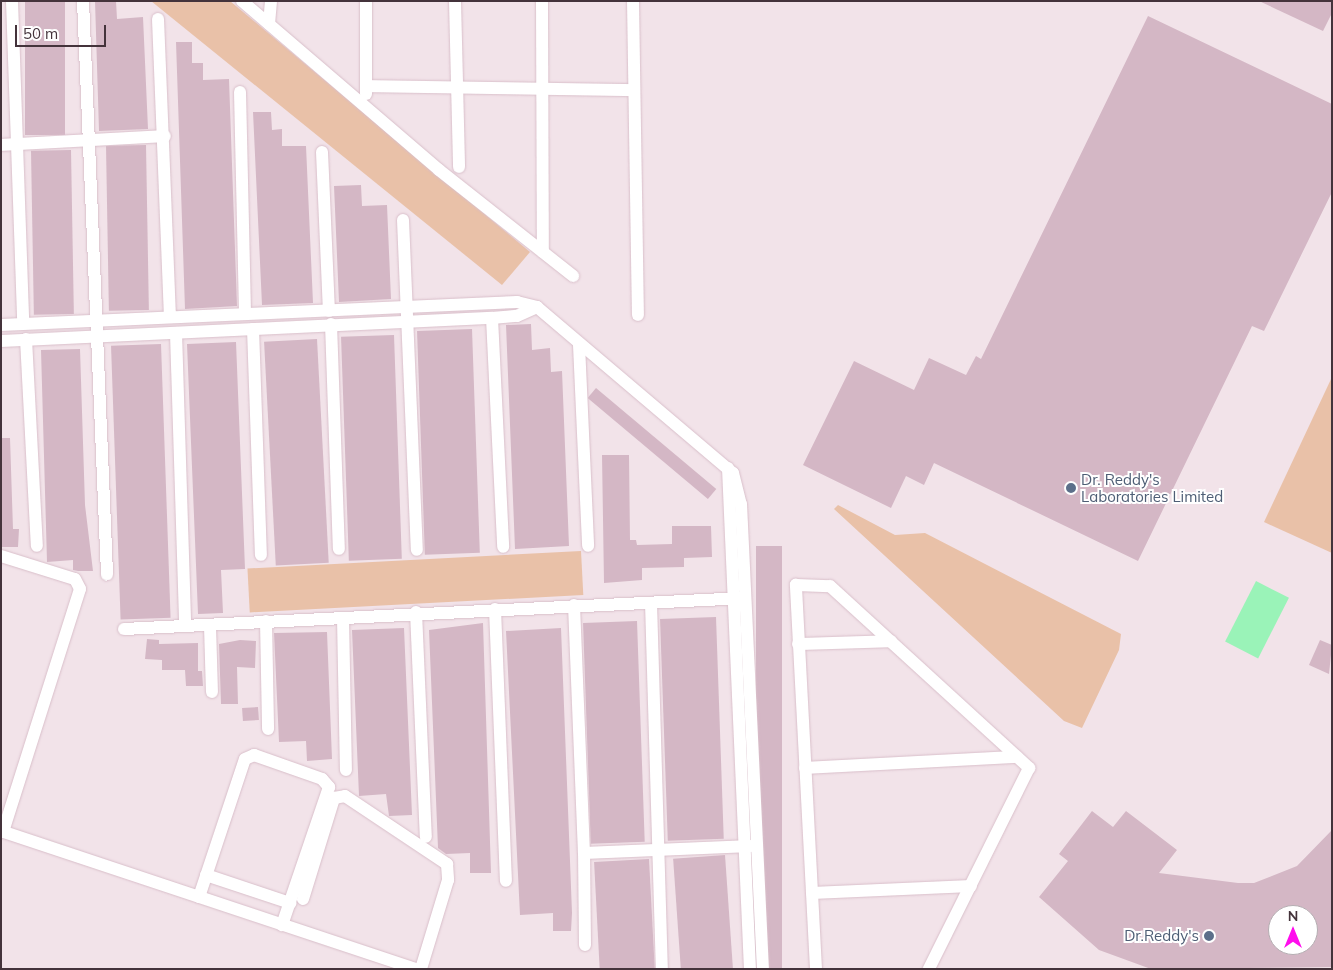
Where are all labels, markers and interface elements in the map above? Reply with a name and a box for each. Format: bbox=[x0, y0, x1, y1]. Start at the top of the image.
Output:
scale bar bbox=[18, 15, 109, 47]
text: 50 m bbox=[23, 24, 58, 43]
place label: Dr. Reddy's Laboratories Limited bbox=[1081, 470, 1223, 505]
marker: Dr. Reddy's Laboratories Limited bbox=[1065, 482, 1077, 494]
north arrow bbox=[1268, 905, 1318, 955]
text: N bbox=[1288, 907, 1298, 925]
place label: Dr.Reddy's bbox=[1124, 927, 1199, 945]
marker: Dr.Reddy's bbox=[1203, 930, 1215, 942]

